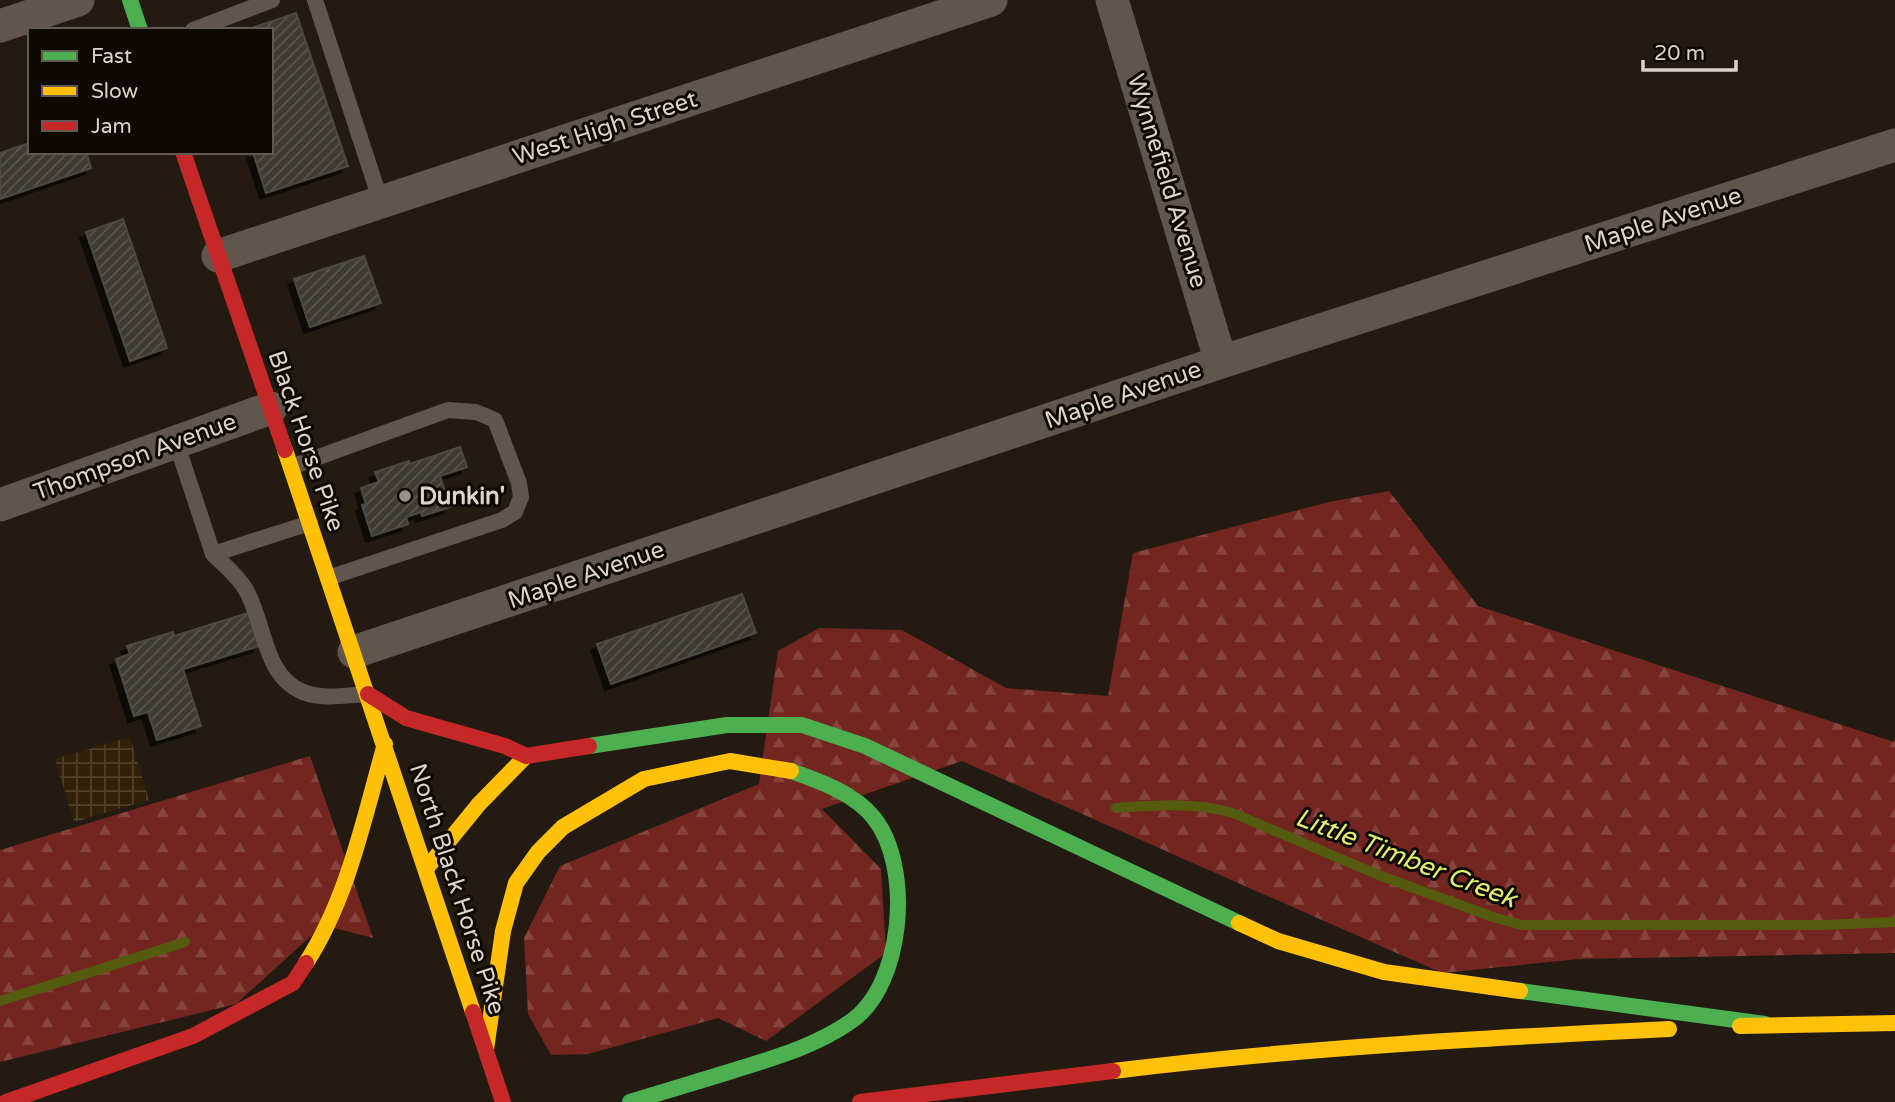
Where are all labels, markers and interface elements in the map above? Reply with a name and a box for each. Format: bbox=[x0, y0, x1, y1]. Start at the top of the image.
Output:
legend bbox=[28, 28, 273, 154]
scale bar bbox=[1643, 28, 1736, 72]
text: 20 m bbox=[1654, 41, 1705, 66]
text: Fast bbox=[91, 44, 132, 69]
street label: Wynnefield Avenue bbox=[1121, 71, 1213, 291]
text: Slow bbox=[91, 79, 139, 104]
street label: West High Street bbox=[509, 85, 701, 171]
text: Jam bbox=[91, 114, 132, 139]
street label: Maple Avenue bbox=[1581, 181, 1745, 259]
street label: Black Horse Pike bbox=[261, 347, 351, 535]
street label: Maple Avenue bbox=[1041, 355, 1205, 435]
street label: Thompson Avenue bbox=[30, 407, 240, 507]
place label: Dunkin' bbox=[419, 482, 505, 511]
marker: Dunkin' bbox=[397, 488, 413, 504]
street label: Maple Avenue bbox=[504, 535, 668, 615]
street label: North Black Horse Pike bbox=[403, 760, 511, 1018]
water label: Little Timber Creek bbox=[1291, 802, 1523, 915]

